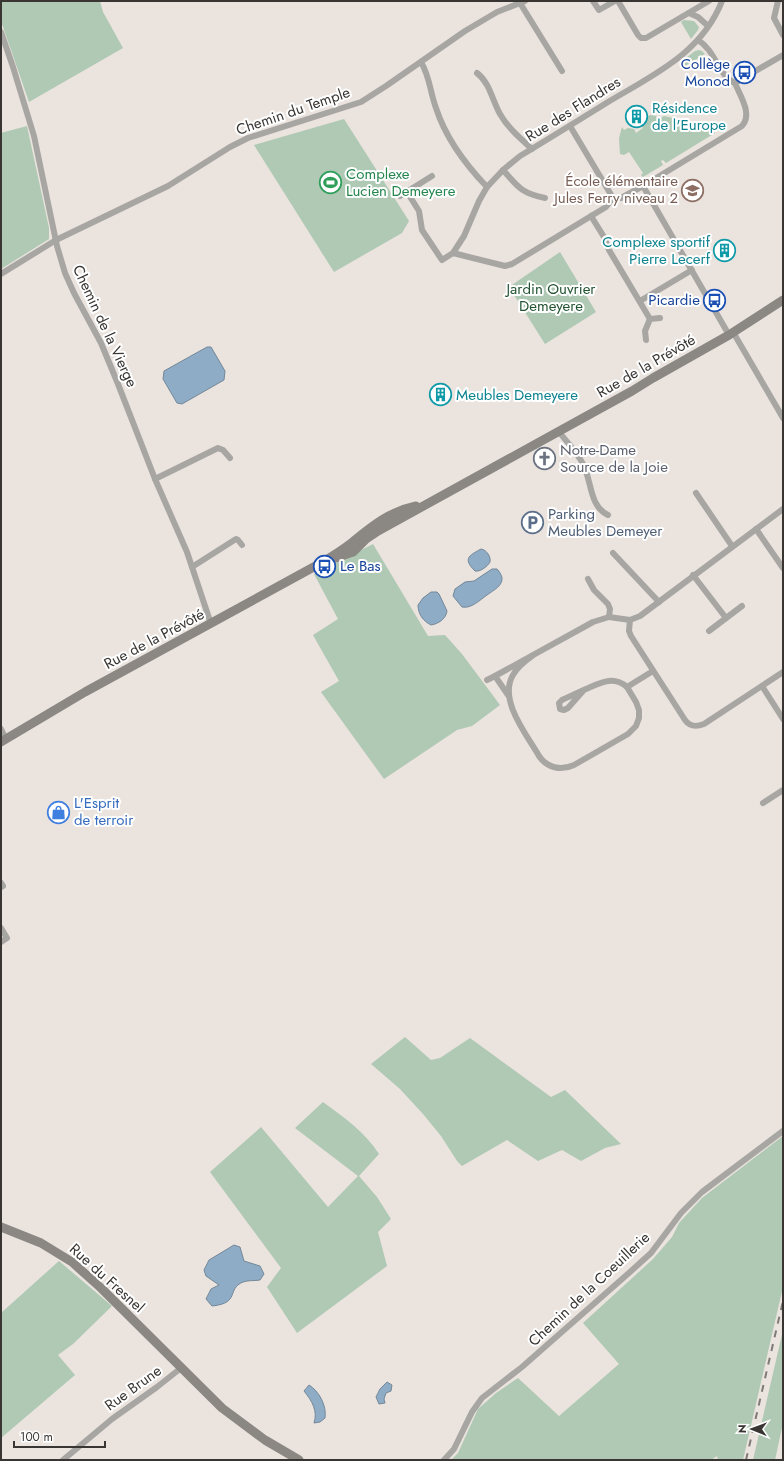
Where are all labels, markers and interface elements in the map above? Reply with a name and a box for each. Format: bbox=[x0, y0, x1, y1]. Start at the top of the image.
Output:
place label: Collège Monod bbox=[681, 53, 730, 92]
bus stop icon: Collège Monod bbox=[732, 60, 758, 86]
street label: Rue des Flandres bbox=[521, 71, 625, 147]
street label: Chemin du Temple bbox=[233, 81, 353, 141]
place label: Résidence de l'Europe bbox=[652, 97, 726, 136]
building icon: Résidence de l'Europe bbox=[623, 104, 649, 130]
place label: Complexe Lucien Demeyere bbox=[346, 163, 456, 202]
sports icon: Complexe Lucien Demeyere bbox=[318, 170, 344, 196]
place label: École élémentaire Jules Ferry niveau 2 bbox=[552, 170, 678, 209]
school or university icon: École élémentaire Jules Ferry niveau 2 bbox=[680, 177, 706, 203]
place label: Complexe sportif Pierre Lecerf bbox=[602, 231, 711, 270]
building icon: Complexe sportif Pierre Lecerf bbox=[712, 238, 738, 264]
street label: Chemin de la Vierge bbox=[67, 261, 143, 391]
park label: Jardin Ouvrier Demeyere bbox=[504, 278, 596, 317]
bus stop icon: Picardie bbox=[702, 287, 728, 313]
place label: Picardie bbox=[648, 289, 700, 311]
street label: Rue de la Prévôté bbox=[593, 329, 700, 403]
building icon: Meubles Demeyere bbox=[428, 382, 454, 408]
place label: Meubles Demeyere bbox=[456, 384, 578, 406]
place label: Notre-Dame Source de la Joie bbox=[560, 439, 668, 478]
church icon: Notre-Dame Source de la Joie bbox=[531, 446, 557, 472]
place label: Parking Meubles Demeyer bbox=[548, 503, 663, 542]
parking icon: Parking Meubles Demeyer bbox=[520, 510, 546, 536]
bus stop icon: Le Bas bbox=[311, 553, 337, 579]
place label: Le Bas bbox=[340, 555, 381, 577]
street label: Rue de la Prévôté bbox=[100, 603, 208, 675]
place label: L'Esprit de terroir bbox=[74, 792, 134, 831]
shop icon: L'Esprit de terroir bbox=[45, 799, 71, 825]
street label: Chemin de la Coeuillerie bbox=[523, 1226, 655, 1351]
street label: Rue du Fresnel bbox=[65, 1238, 149, 1318]
street label: Rue Brune bbox=[100, 1360, 166, 1416]
north arrow bbox=[732, 1409, 772, 1449]
scale bar bbox=[14, 1423, 105, 1449]
text: N bbox=[734, 1424, 750, 1433]
text: 100 m bbox=[20, 1428, 53, 1446]

